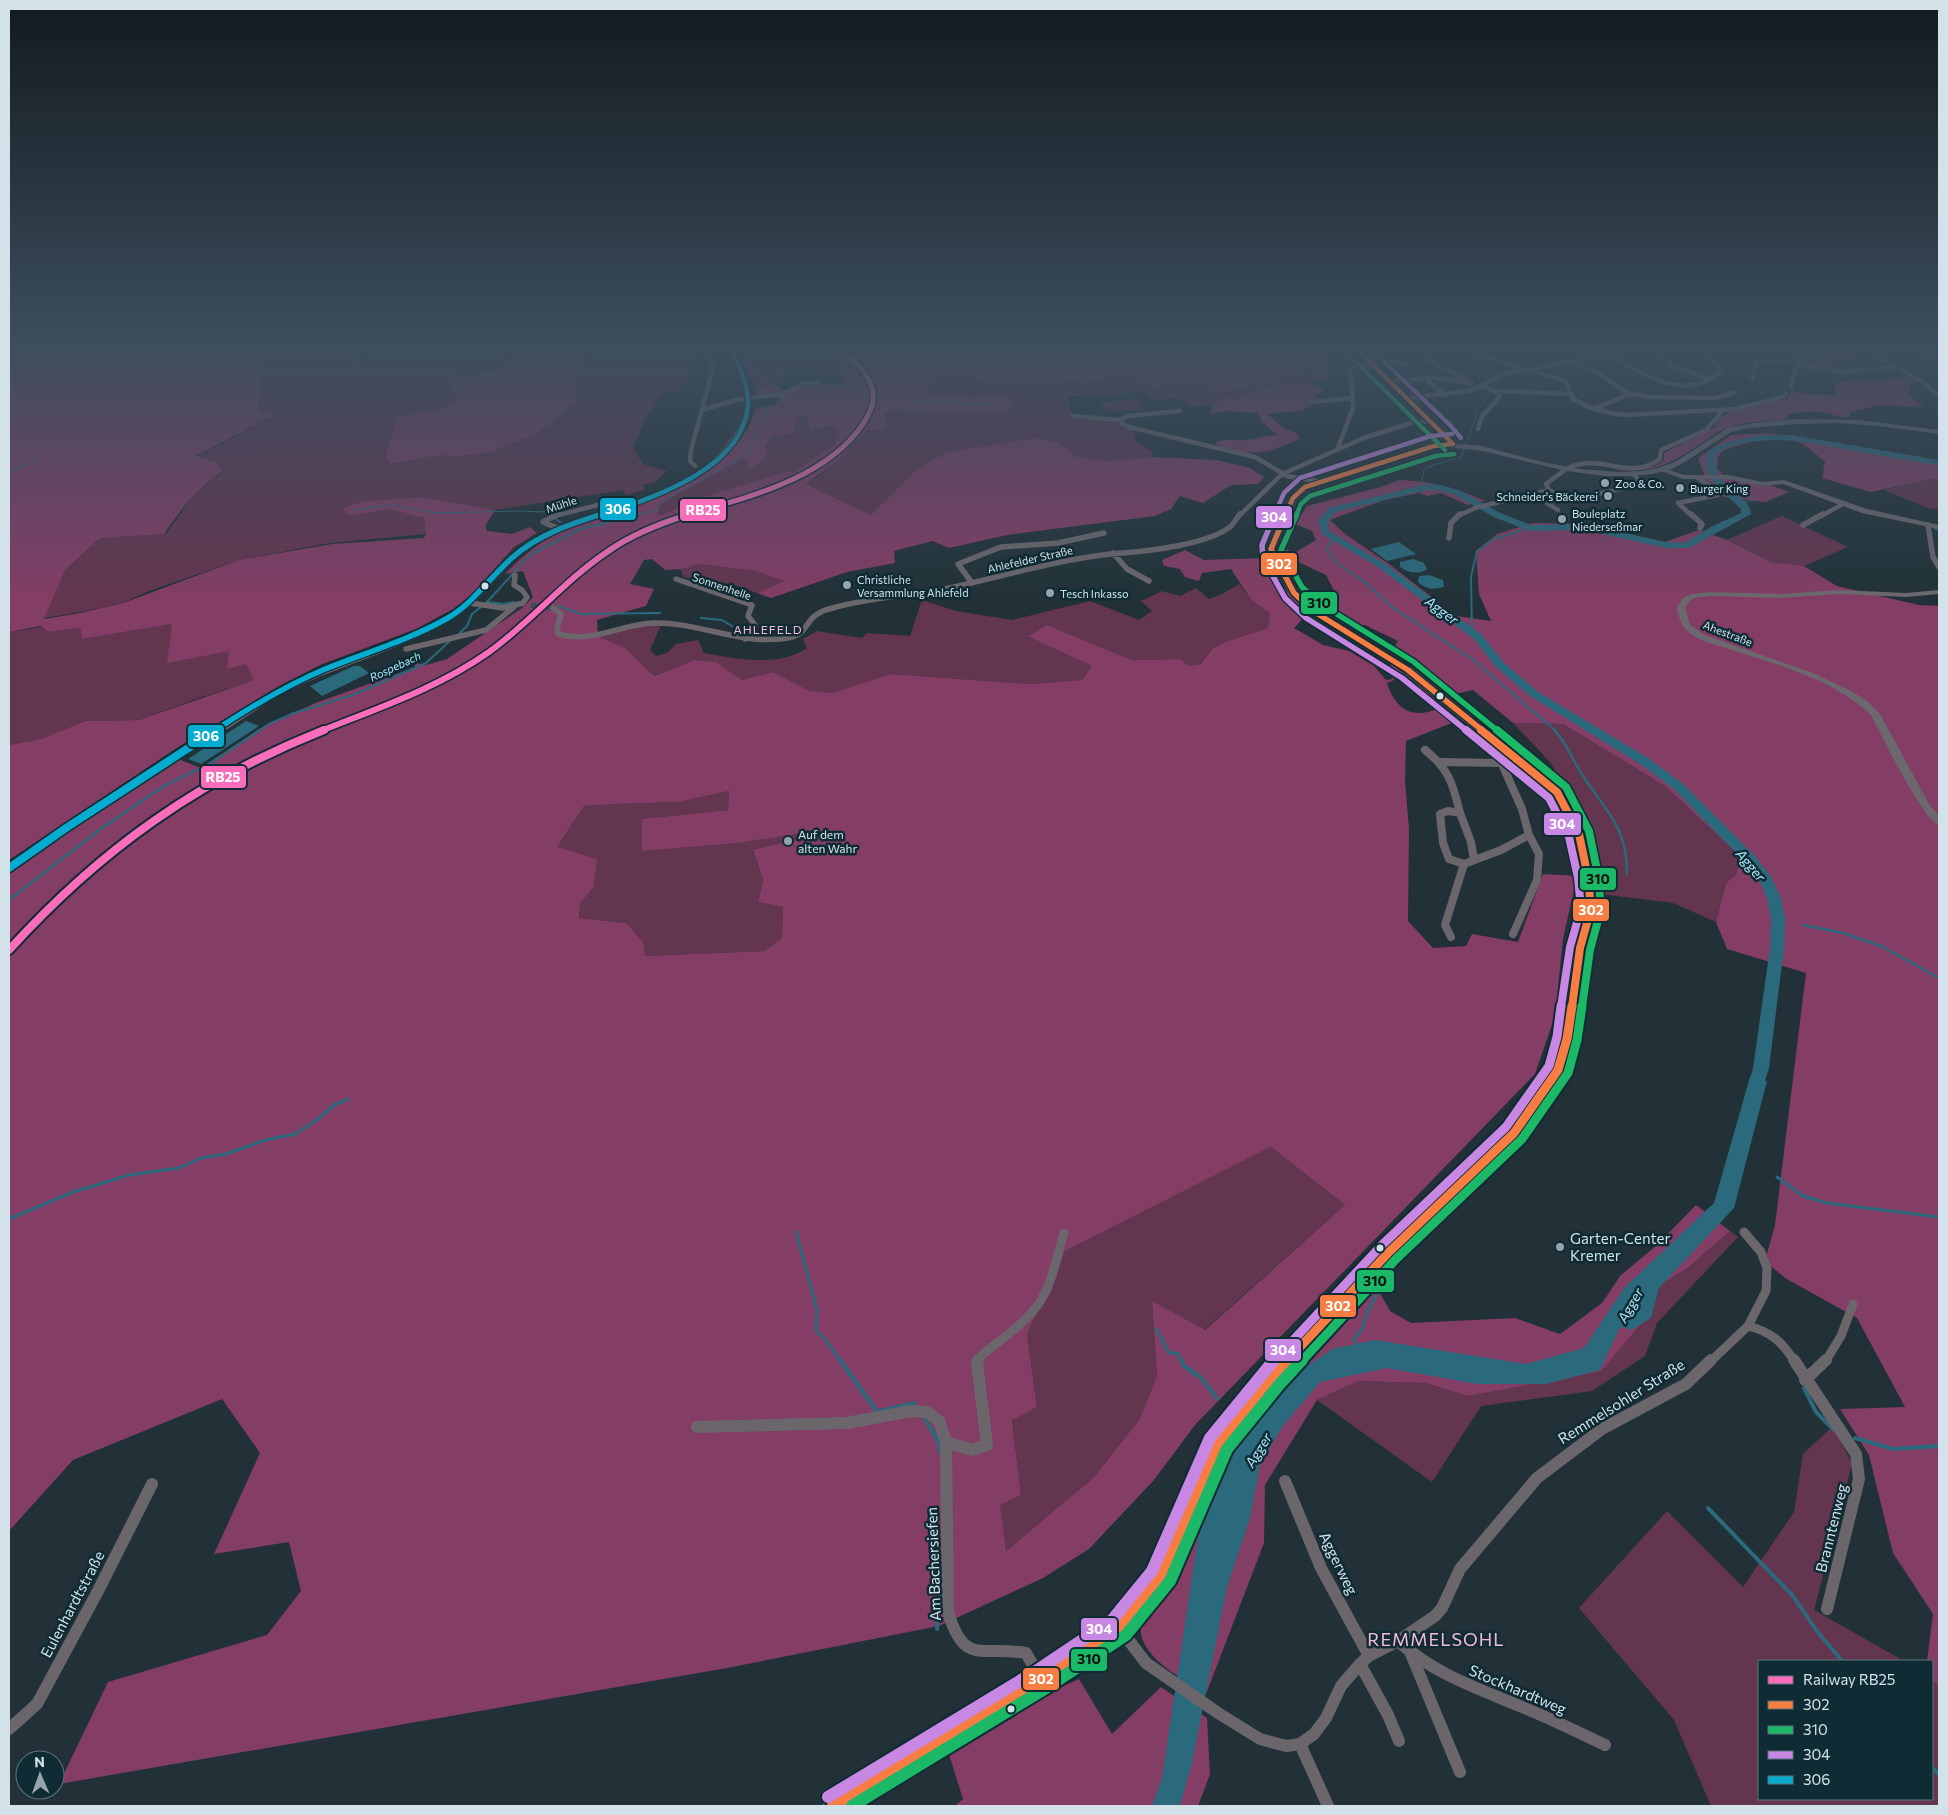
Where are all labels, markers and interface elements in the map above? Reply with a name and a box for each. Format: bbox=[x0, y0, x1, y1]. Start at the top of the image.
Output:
marker: Zoo & Co. bbox=[1599, 477, 1611, 489]
place label: Zoo & Co. bbox=[1615, 477, 1665, 490]
marker: Burger King bbox=[1674, 482, 1686, 494]
place label: Burger King bbox=[1690, 482, 1748, 495]
place label: Schneider's Bäckerei bbox=[1496, 490, 1598, 503]
marker: Schneider's Bäckerei bbox=[1602, 490, 1614, 502]
street label: Mühle bbox=[544, 493, 578, 515]
line badge: 306 bbox=[599, 497, 637, 521]
line badge: RB25 bbox=[679, 498, 727, 522]
text: 306 bbox=[605, 500, 631, 517]
text: RB25 bbox=[685, 501, 721, 518]
line badge: 304 bbox=[1255, 505, 1293, 529]
place label: Bouleplatz Niederseßmar bbox=[1572, 507, 1643, 533]
text: 304 bbox=[1261, 508, 1287, 525]
marker: Bouleplatz Niederseßmar bbox=[1556, 513, 1568, 525]
street label: Ahlefelder Straße bbox=[986, 543, 1074, 575]
line badge: 302 bbox=[1260, 552, 1298, 576]
text: 302 bbox=[1266, 555, 1292, 572]
street label: Sonnenhelle bbox=[691, 570, 753, 602]
place label: Christliche Versammlung Ahlefeld bbox=[857, 573, 969, 599]
marker: Christliche Versammlung Ahlefeld bbox=[841, 579, 853, 591]
unlabelled marker bbox=[480, 581, 490, 591]
marker: Tesch Inkasso bbox=[1044, 587, 1056, 599]
place label: Tesch Inkasso bbox=[1060, 587, 1129, 600]
line badge: 310 bbox=[1300, 591, 1338, 615]
water label: Agger bbox=[1421, 592, 1462, 628]
text: 310 bbox=[1307, 594, 1331, 611]
street label: Ahestraße bbox=[1702, 618, 1755, 648]
district label: AHLEFELD bbox=[734, 622, 802, 636]
water label: Rospebach bbox=[367, 649, 423, 683]
unlabelled marker bbox=[1435, 691, 1445, 701]
line badge: 306 bbox=[187, 724, 225, 748]
text: 306 bbox=[193, 727, 219, 744]
line badge: RB25 bbox=[200, 765, 247, 789]
text: RB25 bbox=[205, 768, 241, 785]
line badge: 304 bbox=[1543, 812, 1582, 836]
text: 304 bbox=[1549, 815, 1575, 832]
place label: Auf dem alten Wahr bbox=[798, 827, 857, 855]
marker: Auf dem alten Wahr bbox=[782, 835, 794, 847]
water label: Agger bbox=[1732, 844, 1770, 885]
line badge: 310 bbox=[1579, 867, 1617, 891]
text: 310 bbox=[1586, 870, 1610, 887]
line badge: 302 bbox=[1572, 898, 1610, 922]
text: 302 bbox=[1578, 901, 1604, 918]
place label: Garten-Center Kremer bbox=[1570, 1229, 1670, 1264]
marker: Garten-Center Kremer bbox=[1554, 1241, 1566, 1253]
unlabelled marker bbox=[1375, 1243, 1385, 1253]
line badge: 310 bbox=[1356, 1269, 1395, 1293]
text: 310 bbox=[1363, 1272, 1387, 1289]
water label: Agger bbox=[1613, 1284, 1647, 1326]
line badge: 302 bbox=[1319, 1294, 1357, 1318]
text: 302 bbox=[1325, 1297, 1351, 1314]
line badge: 304 bbox=[1264, 1338, 1302, 1362]
text: 304 bbox=[1270, 1341, 1296, 1358]
street label: Remmelsohler Straße bbox=[1554, 1355, 1688, 1447]
water label: Agger bbox=[1240, 1429, 1275, 1471]
street label: Branntenweg bbox=[1811, 1482, 1851, 1574]
street label: Am Bachersiefen bbox=[922, 1507, 944, 1621]
street label: Aggerweg bbox=[1316, 1529, 1362, 1597]
street label: Eulenhardtstraße bbox=[36, 1548, 108, 1660]
line badge: 304 bbox=[1080, 1617, 1118, 1641]
text: 304 bbox=[1086, 1620, 1112, 1637]
district label: REMMELSOHL bbox=[1367, 1628, 1505, 1650]
line badge: 310 bbox=[1070, 1648, 1108, 1672]
text: 310 bbox=[1077, 1650, 1101, 1667]
street label: Stockhardtweg bbox=[1467, 1660, 1569, 1718]
legend bbox=[1758, 1660, 1933, 1800]
line badge: 302 bbox=[1022, 1667, 1060, 1691]
text: 302 bbox=[1028, 1670, 1054, 1687]
text: Railway RB25 bbox=[1803, 1670, 1895, 1688]
text: 302 bbox=[1803, 1695, 1830, 1713]
unlabelled marker bbox=[1006, 1704, 1016, 1714]
text: 310 bbox=[1803, 1720, 1828, 1738]
text: 304 bbox=[1803, 1745, 1830, 1763]
north arrow bbox=[15, 1750, 65, 1800]
text: N bbox=[34, 1753, 45, 1770]
text: 306 bbox=[1803, 1770, 1830, 1788]

